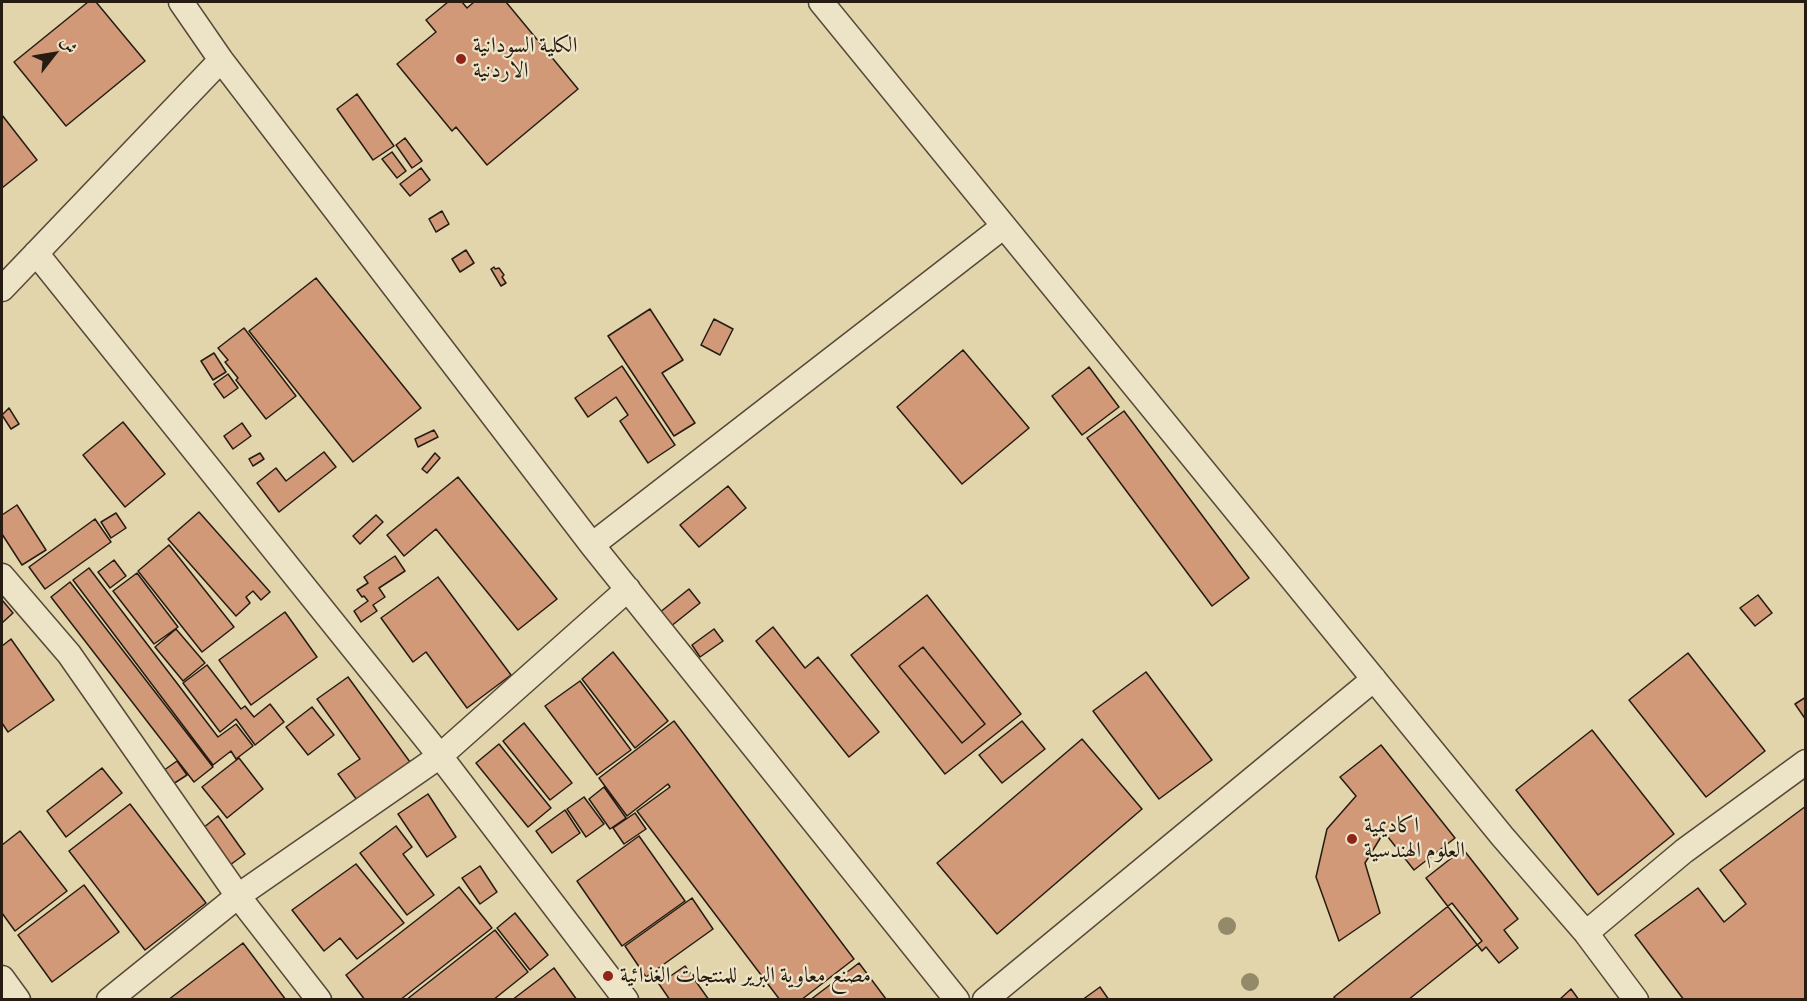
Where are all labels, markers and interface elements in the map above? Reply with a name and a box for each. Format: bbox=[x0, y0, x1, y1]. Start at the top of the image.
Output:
north arrow bbox=[24, 24, 84, 84]
text: ش bbox=[55, 32, 84, 58]
place label: الكلية السودانية الاردنية bbox=[473, 33, 577, 84]
marker: الكلية السودانية الاردنية bbox=[454, 52, 468, 66]
place label: اكاديمية العلوم الهندسية bbox=[1364, 813, 1465, 864]
marker: اكاديمية العلوم الهندسية bbox=[1345, 832, 1359, 846]
place label: مصنع معاوية البرير للمنتجات الغذائية bbox=[620, 963, 871, 989]
marker: مصنع معاوية البرير للمنتجات الغذائية bbox=[601, 969, 615, 983]

